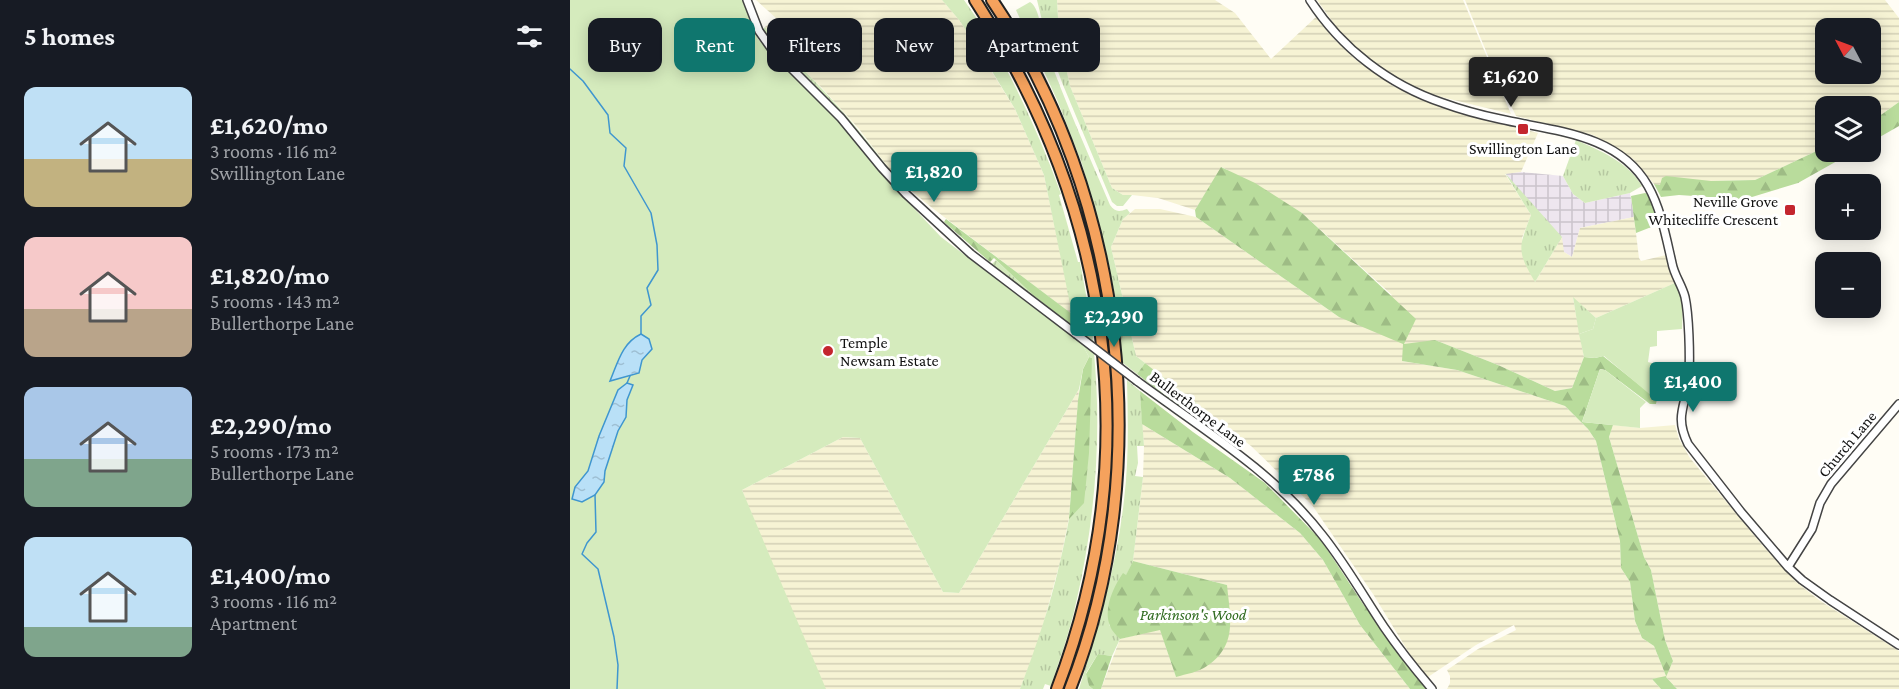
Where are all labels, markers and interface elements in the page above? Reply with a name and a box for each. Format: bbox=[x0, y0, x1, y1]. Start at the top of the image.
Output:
chip: Buy bbox=[588, 18, 662, 72]
chip: Rent bbox=[674, 18, 755, 72]
chip: Filters bbox=[767, 18, 862, 72]
chip: New bbox=[874, 18, 954, 72]
chip: Apartment bbox=[966, 18, 1100, 72]
north arrow bbox=[1815, 18, 1881, 84]
map controls bbox=[1815, 18, 1881, 318]
icon: filters bbox=[513, 20, 546, 53]
text: 5 homes bbox=[24, 22, 115, 51]
pin: £1,620 bbox=[1462, 57, 1560, 108]
text: £1,620 bbox=[1483, 65, 1539, 87]
button: layers bbox=[1815, 96, 1881, 162]
icon: home bbox=[72, 111, 144, 183]
text: £1,620/mo bbox=[210, 111, 328, 140]
marker: Swillington Lane bbox=[1516, 122, 1530, 136]
text: 3 rooms · 116 m² bbox=[210, 140, 337, 162]
place label: Swillington Lane bbox=[1469, 140, 1577, 158]
pin: £1,820 bbox=[885, 152, 983, 203]
text: £1,820 bbox=[905, 160, 963, 182]
text: Swillington Lane bbox=[210, 162, 345, 184]
button: + bbox=[1815, 174, 1881, 240]
place label: Neville Grove Whitecliffe Crescent bbox=[1648, 193, 1779, 228]
marker: Neville Grove Whitecliffe Crescent bbox=[1783, 203, 1797, 217]
button: − bbox=[1815, 252, 1881, 318]
icon: home bbox=[72, 261, 144, 333]
text: £1,820/mo bbox=[210, 261, 329, 290]
text: 5 rooms · 143 m² bbox=[210, 290, 340, 312]
pin: £2,290 bbox=[1065, 297, 1163, 348]
text: £2,290 bbox=[1084, 305, 1144, 327]
text: Bullerthorpe Lane bbox=[210, 312, 354, 334]
place label: Temple Newsam Estate bbox=[840, 334, 938, 369]
marker: Temple Newsam Estate bbox=[821, 344, 835, 358]
pin: £1,400 bbox=[1644, 362, 1742, 413]
street label: Bullerthorpe Lane bbox=[1146, 368, 1249, 451]
text: £1,400 bbox=[1664, 370, 1722, 392]
street label: Church Lane bbox=[1814, 407, 1880, 481]
icon: home bbox=[72, 411, 144, 483]
text: £2,290/mo bbox=[210, 411, 332, 440]
text: 5 rooms · 173 m² bbox=[210, 440, 339, 462]
pin: £786 bbox=[1278, 455, 1350, 506]
text: Bullerthorpe Lane bbox=[210, 462, 354, 484]
text: £786 bbox=[1293, 463, 1335, 485]
icon: home bbox=[72, 561, 144, 633]
text: £1,400/mo bbox=[210, 561, 331, 590]
text: 3 rooms · 116 m² bbox=[210, 590, 337, 612]
park label: Parkinson's Wood bbox=[1140, 606, 1247, 623]
text: Apartment bbox=[210, 612, 297, 634]

